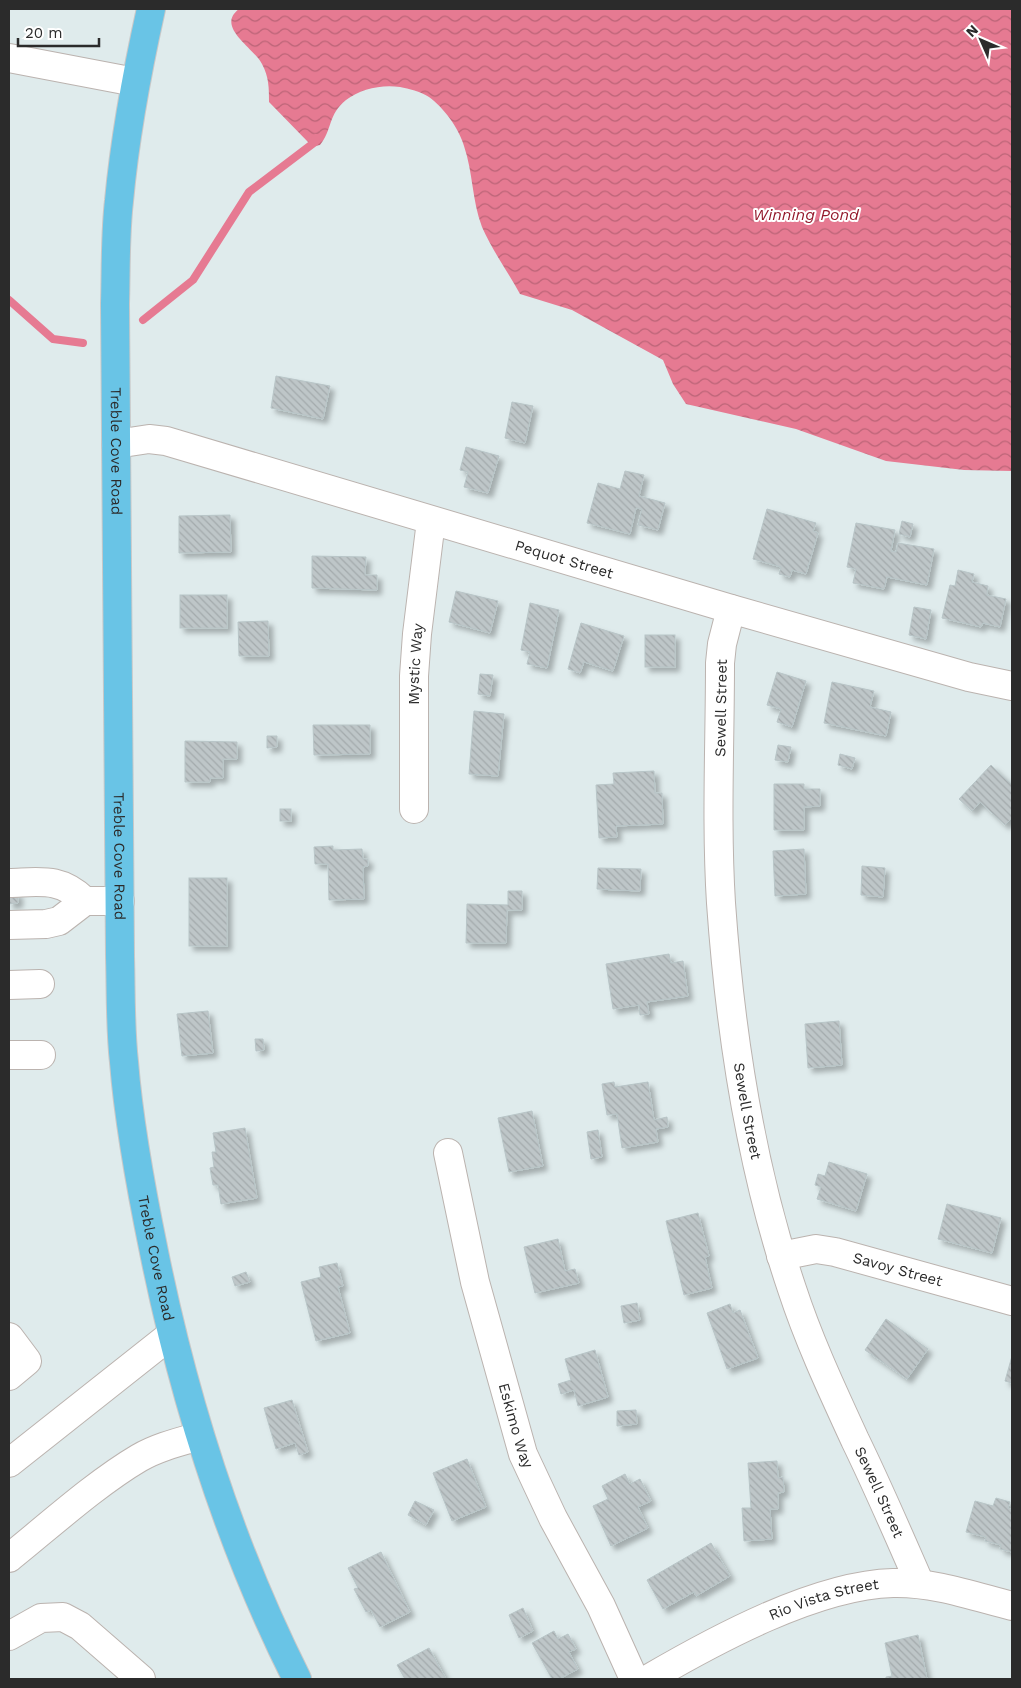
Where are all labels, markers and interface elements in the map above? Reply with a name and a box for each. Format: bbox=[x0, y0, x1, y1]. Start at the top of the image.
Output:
scale bar bbox=[18, 15, 99, 47]
north arrow bbox=[956, 15, 1006, 65]
text: N bbox=[962, 21, 981, 40]
text: 20 m bbox=[25, 24, 63, 42]
water label: Winning Pond bbox=[753, 205, 860, 224]
street label: Treble Cove Road bbox=[107, 387, 126, 515]
street label: Pequot Street bbox=[513, 536, 616, 583]
street label: Mystic Way bbox=[405, 622, 427, 705]
street label: Sewell Street bbox=[711, 658, 731, 757]
street label: Treble Cove Road bbox=[110, 792, 129, 920]
street label: Sewell Street bbox=[730, 1061, 765, 1162]
street label: Treble Cove Road bbox=[134, 1194, 178, 1323]
street label: Savoy Street bbox=[851, 1248, 945, 1290]
street label: Eskimo Way bbox=[495, 1381, 537, 1471]
street label: Sewell Street bbox=[851, 1444, 908, 1541]
street label: Rio Vista Street bbox=[766, 1575, 880, 1624]

